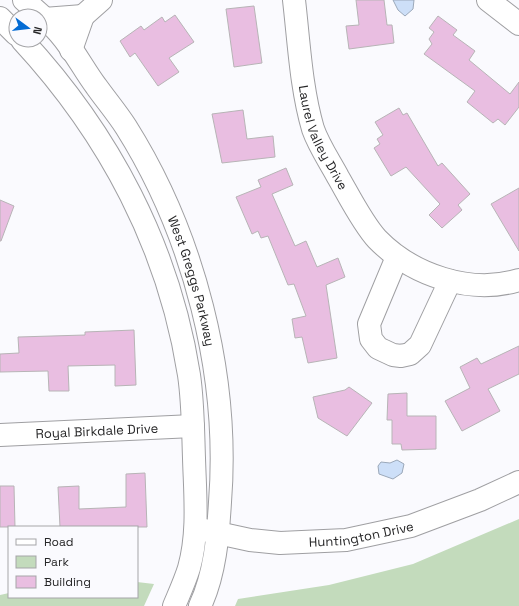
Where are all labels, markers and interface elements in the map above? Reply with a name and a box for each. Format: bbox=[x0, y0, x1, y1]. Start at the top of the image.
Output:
north arrow bbox=[8, 8, 48, 48]
text: N bbox=[30, 25, 45, 36]
street label: Laurel Valley Drive bbox=[295, 84, 352, 193]
street label: West Greggs Parkway bbox=[164, 213, 219, 348]
street label: Royal Birkdale Drive bbox=[35, 420, 159, 442]
street label: Huntington Drive bbox=[308, 518, 415, 551]
legend bbox=[8, 526, 138, 598]
text: Road bbox=[44, 534, 73, 550]
text: Park bbox=[44, 554, 69, 570]
text: Building bbox=[44, 574, 91, 590]

